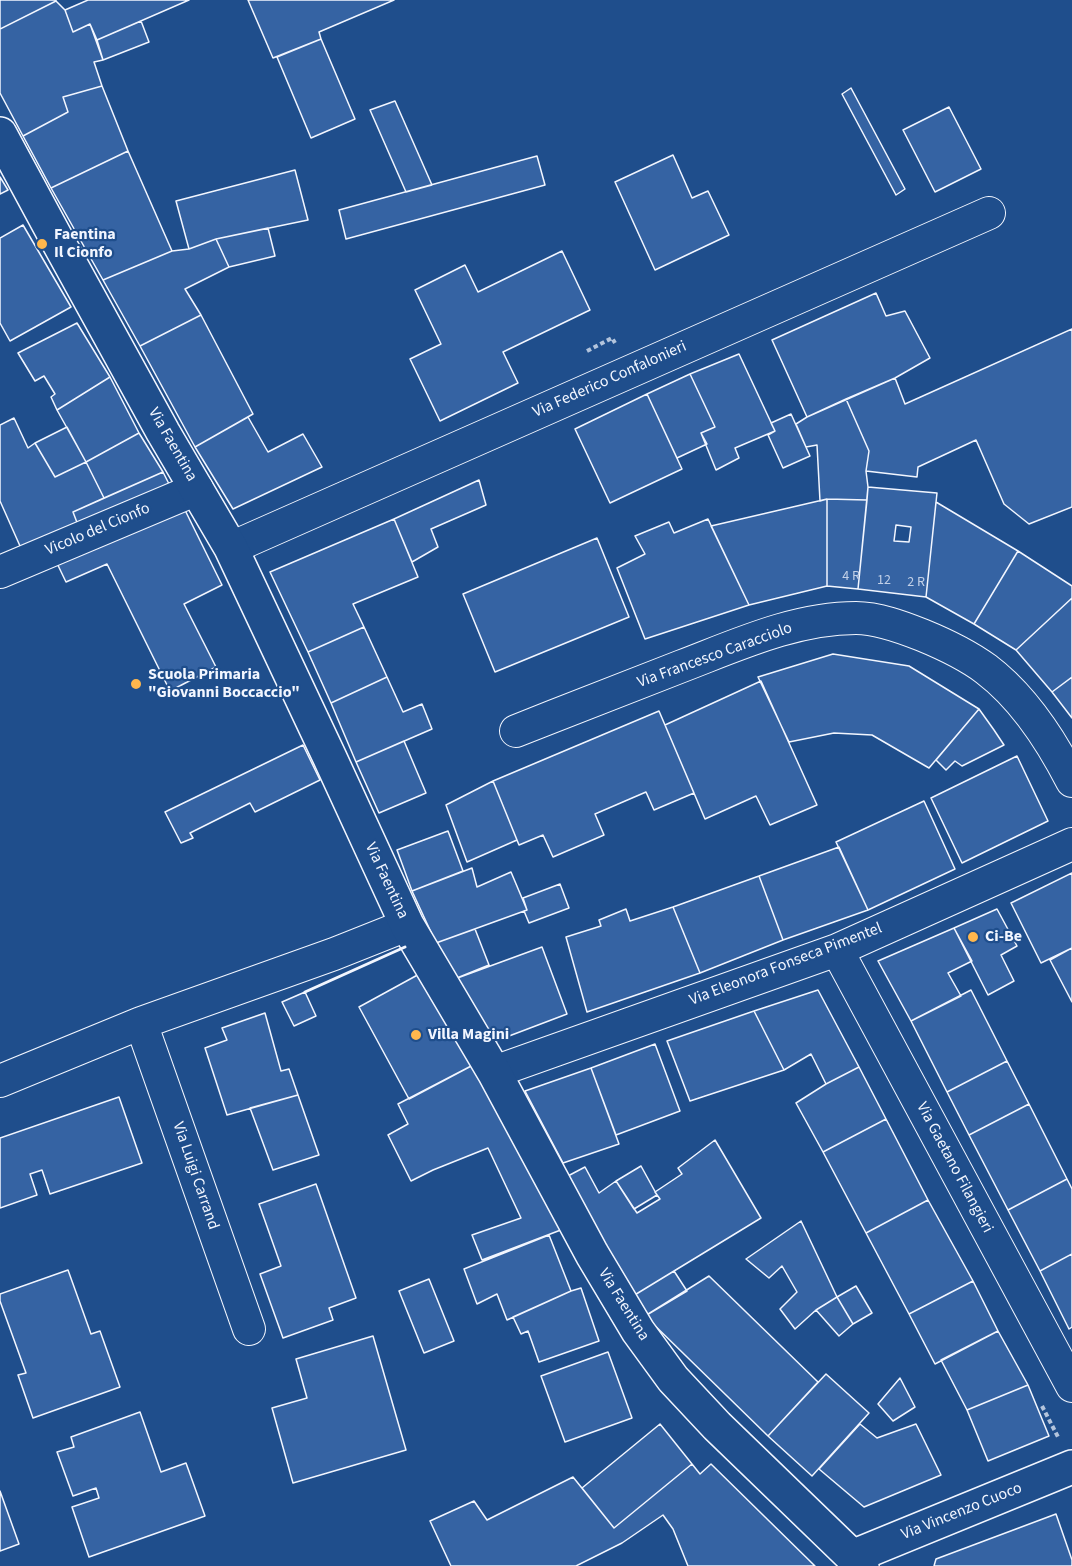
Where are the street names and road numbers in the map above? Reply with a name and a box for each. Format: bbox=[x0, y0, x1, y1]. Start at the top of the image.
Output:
street label: Via Federico Confalonieri bbox=[530, 337, 690, 423]
street label: Via Faentina bbox=[143, 405, 201, 485]
street label: Vicolo del Cionfo bbox=[43, 499, 153, 561]
street label: Via Francesco Caracciolo bbox=[635, 619, 795, 693]
street label: Via Faentina bbox=[360, 840, 412, 922]
street label: Via Eleonora Fonseca Pimentel bbox=[687, 919, 885, 1011]
street label: Via Gaetano Filangieri bbox=[911, 1099, 997, 1237]
street label: Via Luigi Carrand bbox=[168, 1120, 222, 1232]
street label: Via Faentina bbox=[593, 1265, 653, 1345]
street label: Via Vincenzo Cuoco bbox=[899, 1479, 1025, 1545]

